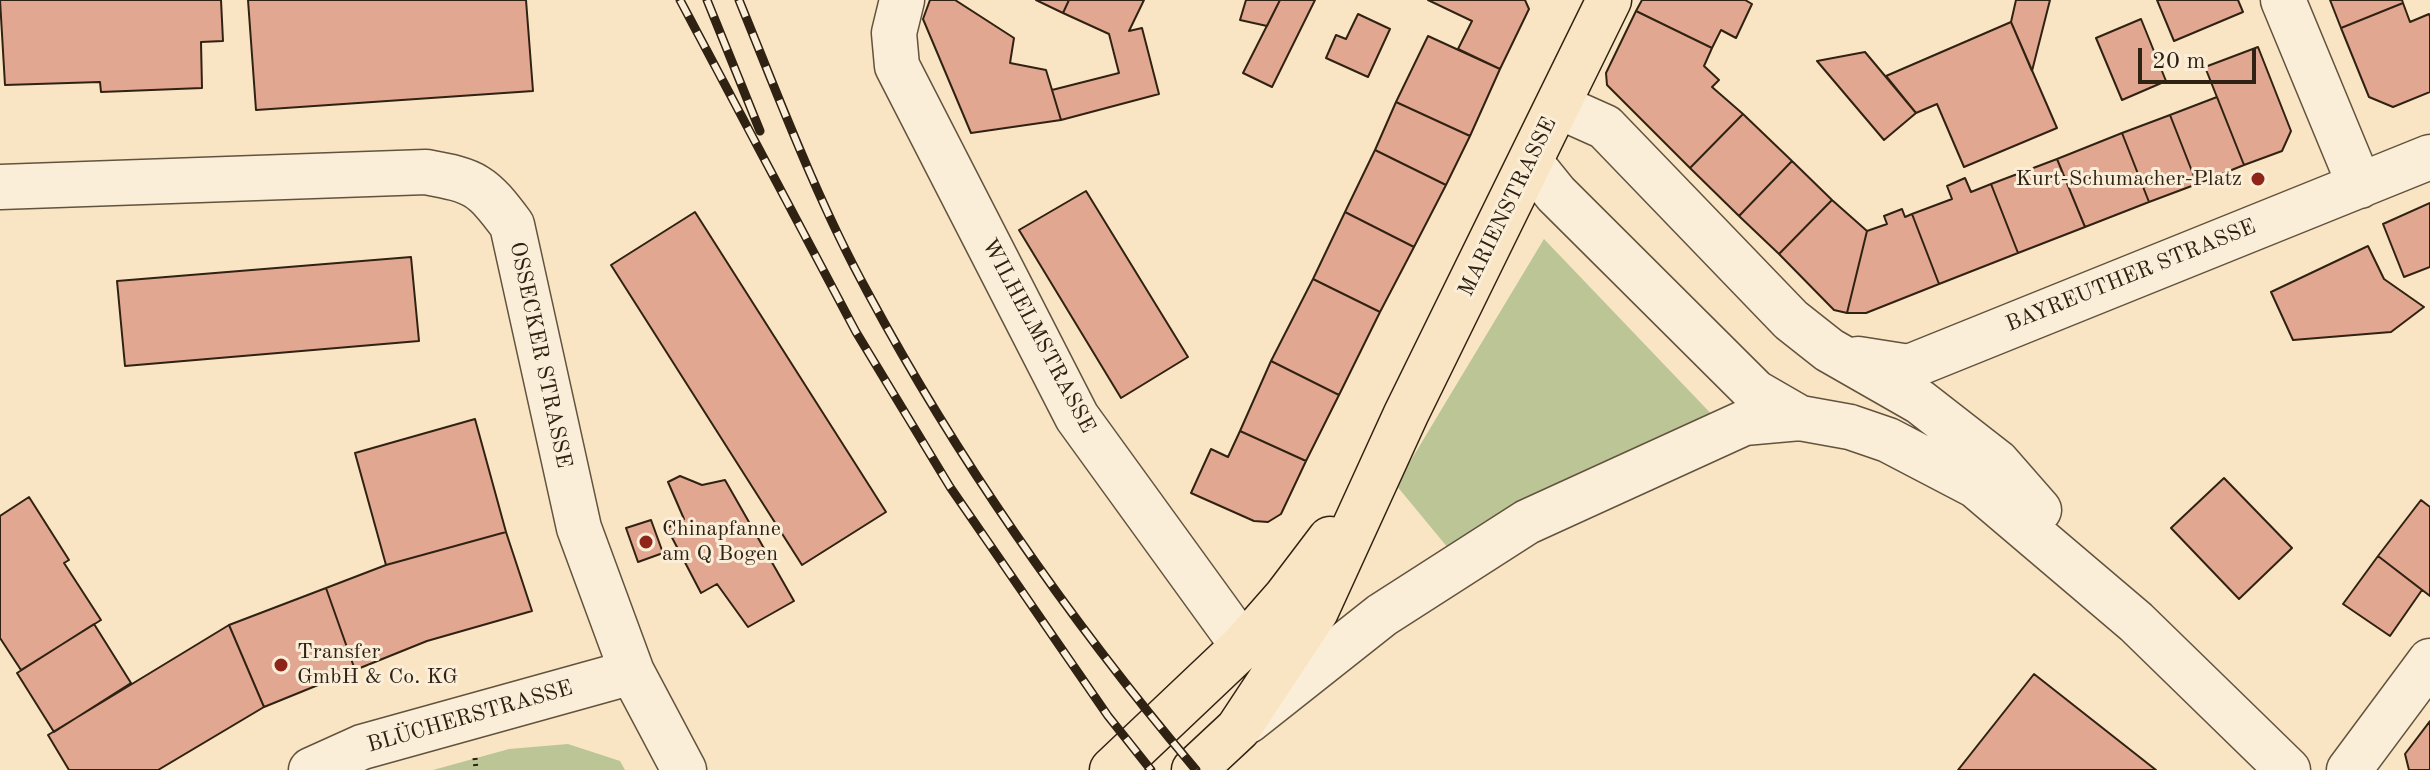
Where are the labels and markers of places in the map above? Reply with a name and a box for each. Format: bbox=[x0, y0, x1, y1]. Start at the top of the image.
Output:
place label: Kurt-Schumacher-Platz bbox=[2015, 166, 2242, 192]
marker: Kurt-Schumacher-Platz bbox=[2249, 170, 2267, 188]
place label: Chinapfanne am Q Bogen bbox=[662, 516, 781, 568]
marker: Chinapfanne am Q Bogen bbox=[637, 533, 655, 551]
place label: Transfer GmbH & Co. KG bbox=[297, 639, 458, 690]
marker: Transfer GmbH & Co. KG bbox=[272, 656, 290, 674]

